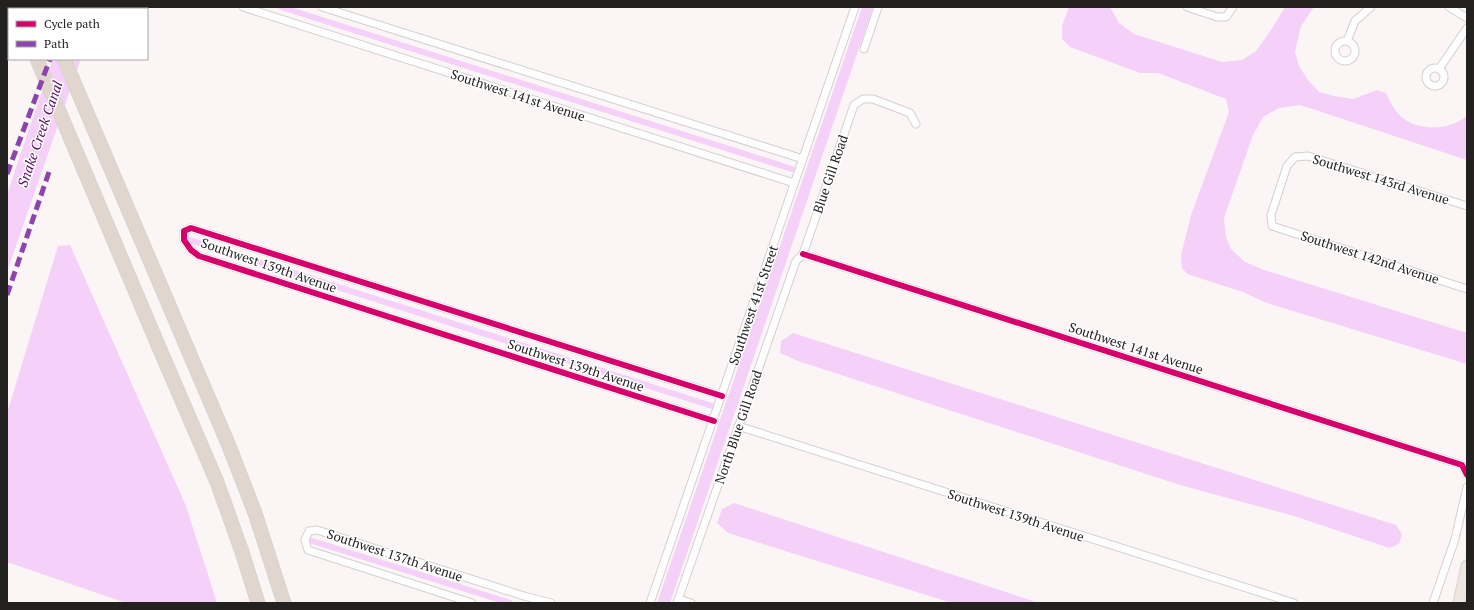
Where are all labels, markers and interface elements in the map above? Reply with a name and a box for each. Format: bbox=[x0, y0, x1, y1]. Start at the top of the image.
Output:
legend bbox=[8, 8, 148, 60]
text: Cycle path bbox=[44, 16, 100, 31]
text: Path bbox=[44, 36, 69, 51]
street label: Southwest 141st Avenue bbox=[449, 65, 587, 125]
water label: Snake Creek Canal bbox=[12, 78, 67, 190]
street label: Blue Gill Road bbox=[808, 132, 852, 216]
street label: Southwest 143rd Avenue bbox=[1310, 150, 1452, 208]
street label: Southwest 142nd Avenue bbox=[1298, 226, 1442, 288]
street label: Southwest 139th Avenue bbox=[199, 233, 339, 297]
street label: Southwest 41st Street bbox=[724, 242, 782, 367]
street label: Southwest 141st Avenue bbox=[1067, 318, 1205, 378]
street label: Southwest 139th Avenue bbox=[506, 334, 646, 396]
street label: North Blue Gill Road bbox=[710, 368, 766, 486]
street label: Southwest 139th Avenue bbox=[946, 484, 1086, 546]
street label: Southwest 137th Avenue bbox=[325, 525, 465, 585]

